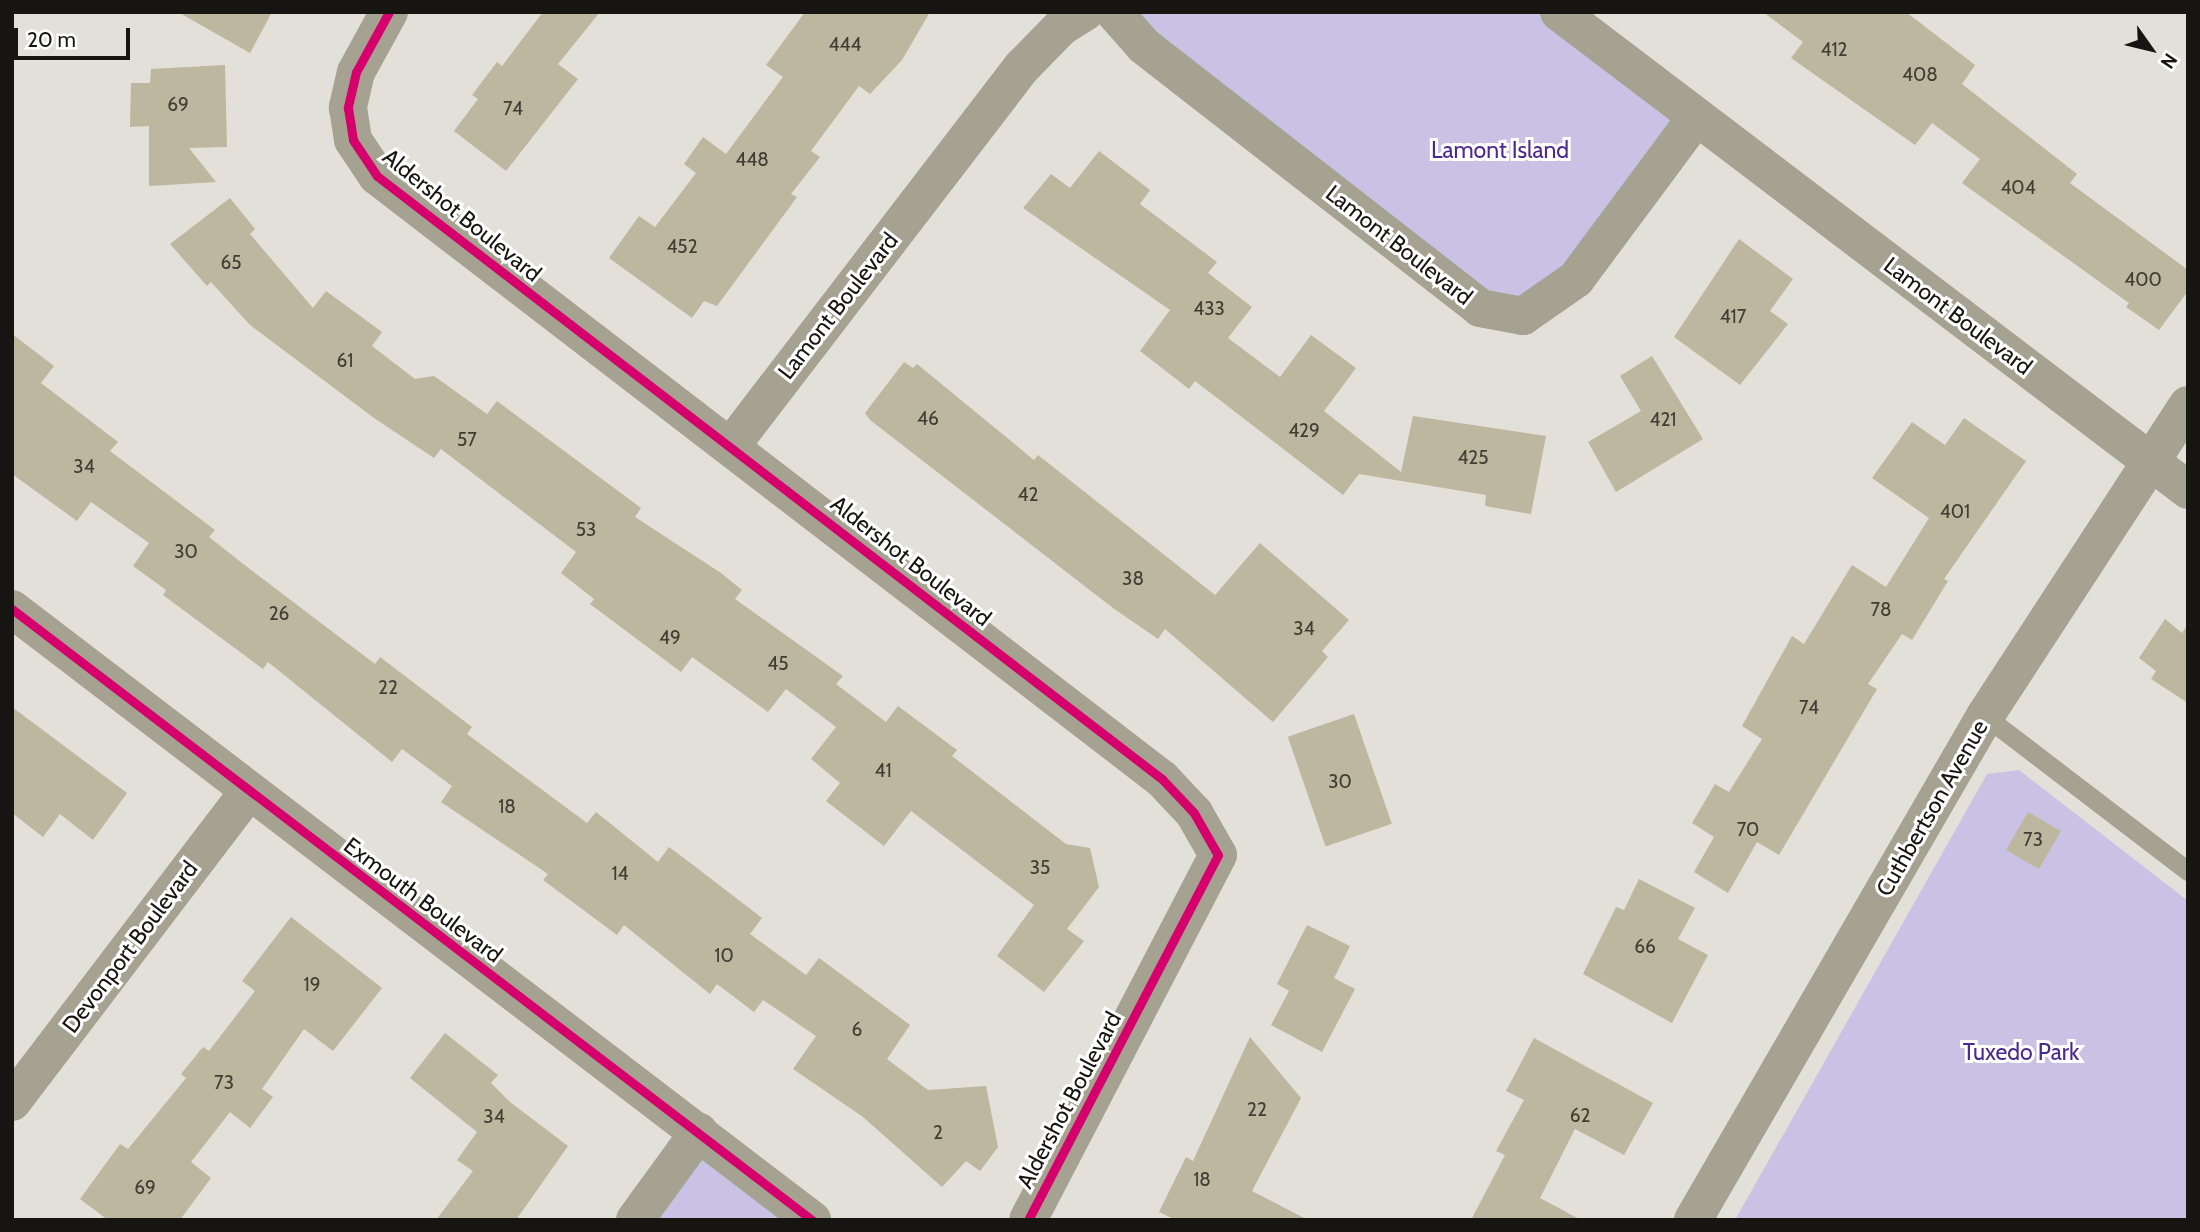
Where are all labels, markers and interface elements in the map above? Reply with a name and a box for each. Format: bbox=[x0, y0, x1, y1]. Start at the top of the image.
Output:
scale bar bbox=[18, 14, 133, 58]
north arrow bbox=[2116, 14, 2186, 84]
text: 20 m bbox=[27, 27, 76, 52]
house number: 444 bbox=[829, 34, 861, 56]
house number: 412 bbox=[1820, 39, 1848, 61]
text: N bbox=[2156, 49, 2182, 73]
house number: 408 bbox=[1902, 64, 1938, 86]
house number: 69 bbox=[167, 94, 189, 116]
house number: 74 bbox=[503, 98, 523, 120]
park label: Lamont Island bbox=[1431, 136, 1569, 164]
street label: Aldershot Boulevard bbox=[377, 143, 547, 287]
house number: 448 bbox=[735, 149, 769, 171]
house number: 404 bbox=[2000, 177, 2036, 199]
street label: Lamont Boulevard bbox=[1320, 179, 1478, 311]
street label: Lamont Boulevard bbox=[772, 227, 904, 385]
house number: 452 bbox=[666, 236, 698, 258]
street label: Lamont Boulevard bbox=[1878, 251, 2038, 381]
house number: 65 bbox=[220, 252, 242, 274]
house number: 400 bbox=[2124, 269, 2162, 291]
house number: 433 bbox=[1193, 298, 1225, 320]
house number: 417 bbox=[1720, 306, 1746, 328]
house number: 61 bbox=[337, 350, 353, 372]
house number: 46 bbox=[917, 408, 939, 430]
house number: 421 bbox=[1649, 409, 1677, 431]
house number: 429 bbox=[1288, 420, 1320, 442]
house number: 57 bbox=[457, 429, 477, 451]
house number: 425 bbox=[1457, 447, 1489, 469]
house number: 34 bbox=[73, 456, 95, 478]
house number: 42 bbox=[1018, 484, 1038, 506]
street label: Aldershot Boulevard bbox=[825, 490, 997, 632]
house number: 401 bbox=[1940, 501, 1970, 523]
house number: 53 bbox=[576, 519, 596, 541]
house number: 30 bbox=[174, 541, 198, 563]
house number: 38 bbox=[1122, 568, 1144, 590]
house number: 78 bbox=[1870, 599, 1892, 621]
house number: 26 bbox=[269, 603, 289, 625]
house number: 34 bbox=[1293, 618, 1315, 640]
house number: 49 bbox=[659, 627, 681, 649]
house number: 45 bbox=[767, 653, 789, 675]
house number: 22 bbox=[378, 677, 398, 699]
house number: 74 bbox=[1799, 697, 1819, 719]
street label: Cuthbertson Avenue bbox=[1870, 715, 1994, 901]
house number: 41 bbox=[874, 760, 892, 782]
house number: 30 bbox=[1328, 771, 1352, 793]
house number: 18 bbox=[498, 796, 516, 818]
house number: 70 bbox=[1737, 819, 1759, 841]
house number: 73 bbox=[2023, 829, 2043, 851]
street label: Exmouth Boulevard bbox=[338, 831, 508, 969]
street label: Devonport Boulevard bbox=[56, 856, 204, 1038]
house number: 35 bbox=[1030, 857, 1050, 879]
house number: 14 bbox=[611, 863, 629, 885]
house number: 66 bbox=[1634, 936, 1656, 958]
house number: 10 bbox=[714, 945, 734, 967]
house number: 19 bbox=[304, 974, 320, 996]
street label: Aldershot Boulevard bbox=[1011, 1007, 1127, 1193]
house number: 6 bbox=[852, 1019, 862, 1041]
park label: Tuxedo Park bbox=[1963, 1038, 2079, 1066]
house number: 73 bbox=[214, 1072, 234, 1094]
house number: 22 bbox=[1247, 1099, 1267, 1121]
house number: 62 bbox=[1570, 1105, 1590, 1127]
house number: 34 bbox=[483, 1106, 505, 1128]
house number: 2 bbox=[933, 1122, 943, 1144]
house number: 18 bbox=[1193, 1169, 1211, 1191]
house number: 69 bbox=[134, 1177, 156, 1199]

